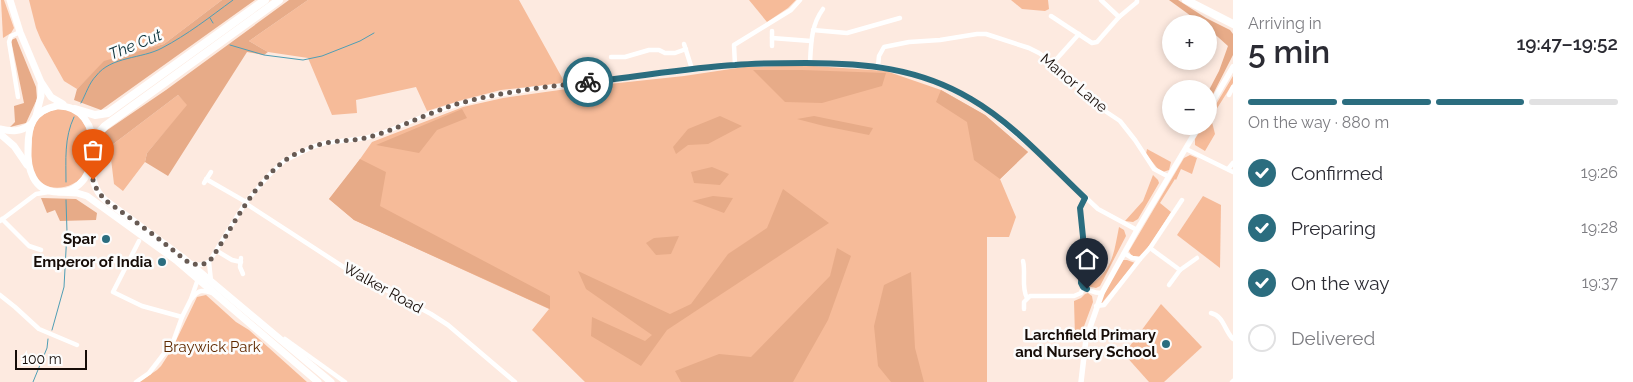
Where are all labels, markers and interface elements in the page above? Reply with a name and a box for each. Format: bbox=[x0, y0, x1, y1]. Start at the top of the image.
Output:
text: Arriving in bbox=[1248, 14, 1322, 33]
map controls bbox=[1162, 15, 1217, 135]
button: + bbox=[1162, 15, 1217, 70]
water label: The Cut bbox=[106, 25, 165, 64]
text: 19:47–19:52 bbox=[1516, 32, 1618, 54]
text: 5 min bbox=[1248, 33, 1330, 70]
street label: Manor Lane bbox=[1037, 50, 1111, 116]
courier bbox=[563, 57, 613, 107]
icon: bike bbox=[574, 68, 602, 96]
button: − bbox=[1162, 80, 1217, 135]
text: On the way · 880 m bbox=[1248, 113, 1389, 132]
pin bbox=[72, 129, 114, 180]
icon: bag bbox=[79, 136, 107, 164]
icon: check bbox=[1248, 159, 1276, 187]
text: Confirmed bbox=[1291, 162, 1383, 184]
text: 19:26 bbox=[1581, 163, 1618, 182]
icon: check bbox=[1248, 214, 1276, 242]
text: Preparing bbox=[1291, 217, 1376, 239]
text: 19:28 bbox=[1581, 218, 1618, 237]
place label: Spar bbox=[63, 230, 96, 248]
marker: Spar bbox=[100, 233, 112, 245]
pin bbox=[1066, 238, 1108, 289]
icon: home bbox=[1073, 245, 1101, 273]
place label: Emperor of India bbox=[33, 253, 152, 271]
marker: Emperor of India bbox=[156, 256, 168, 268]
street label: Walker Road bbox=[340, 259, 426, 317]
icon: check bbox=[1248, 269, 1276, 297]
text: On the way bbox=[1291, 272, 1390, 294]
text: 19:37 bbox=[1582, 273, 1618, 292]
place label: Larchfield Primary and Nursery School bbox=[1015, 326, 1157, 361]
text: Delivered bbox=[1291, 327, 1375, 349]
park label: Braywick Park bbox=[163, 338, 261, 356]
marker: Larchfield Primary and Nursery School bbox=[1160, 338, 1172, 350]
scale bar bbox=[15, 347, 88, 370]
text: 100 m bbox=[22, 351, 62, 367]

